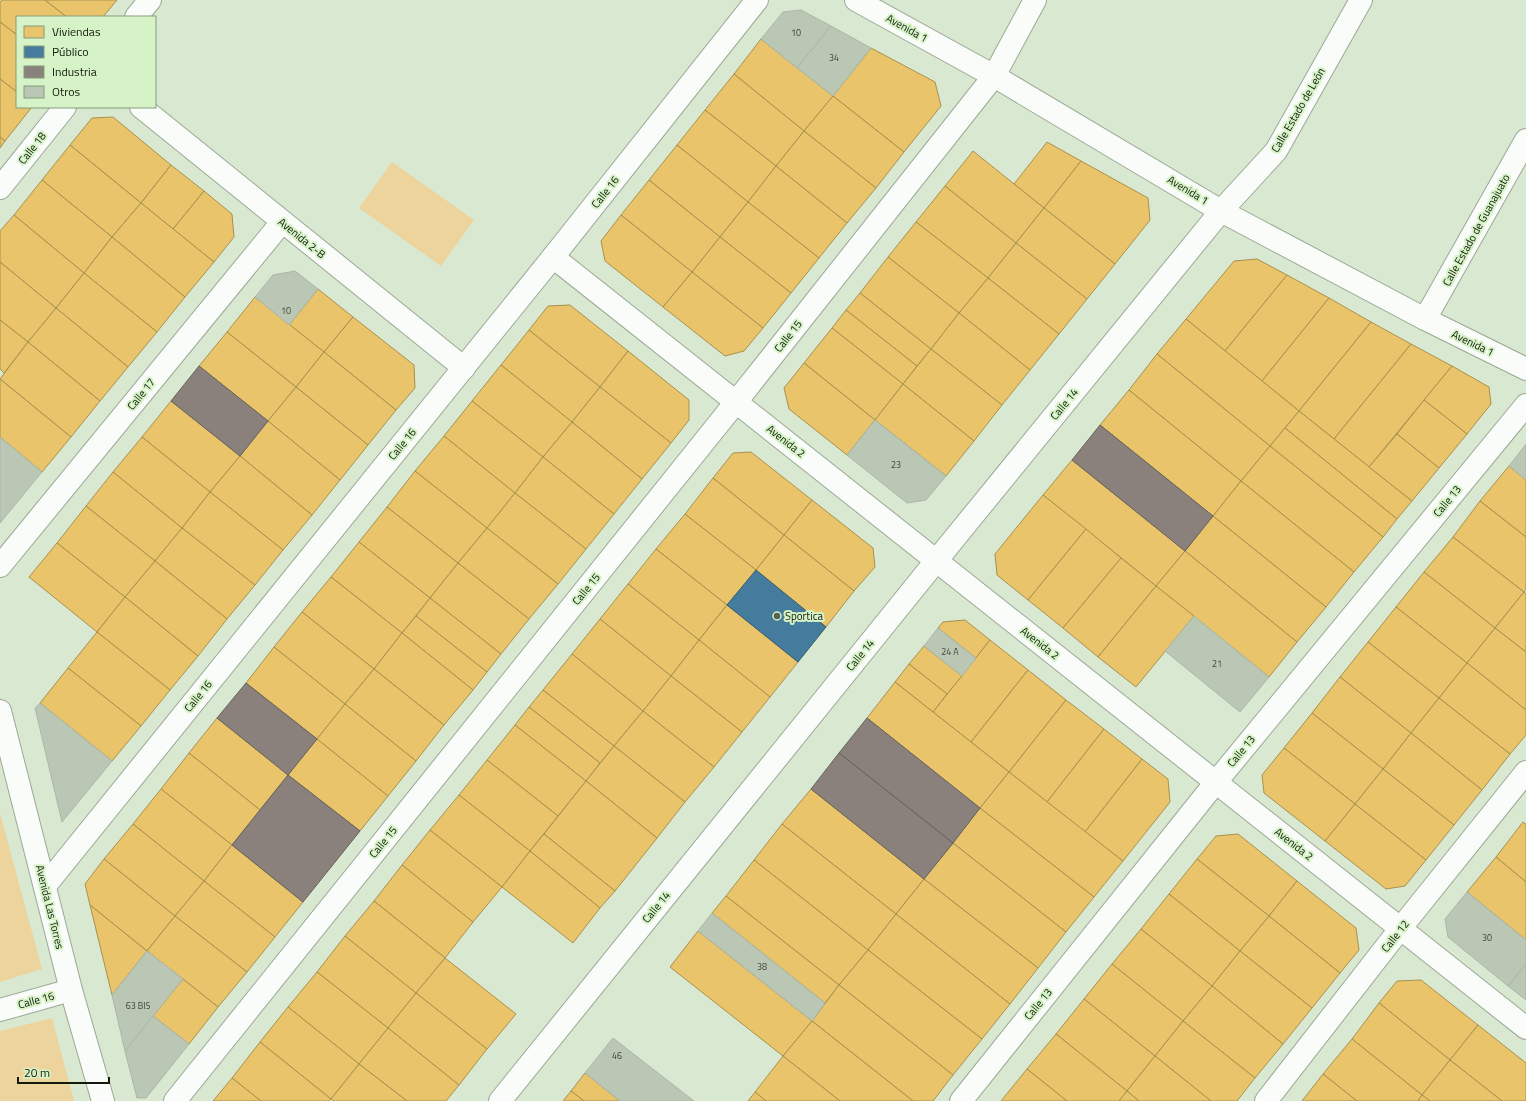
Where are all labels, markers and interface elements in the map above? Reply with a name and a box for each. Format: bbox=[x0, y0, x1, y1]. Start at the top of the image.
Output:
street label: Avenida 1 bbox=[883, 10, 931, 46]
legend bbox=[16, 16, 156, 108]
text: Viviendas bbox=[52, 22, 101, 41]
house number: 10 bbox=[791, 26, 801, 39]
text: Público bbox=[52, 42, 89, 61]
house number: 34 bbox=[829, 51, 839, 64]
text: Industria bbox=[52, 62, 97, 81]
street label: Calle Estado de León bbox=[1267, 65, 1329, 155]
text: Otros bbox=[52, 82, 81, 101]
street label: Calle 18 bbox=[14, 129, 50, 167]
street label: Avenida 1 bbox=[1164, 171, 1212, 209]
street label: Calle Estado de Guanajuato bbox=[1438, 171, 1514, 289]
street label: Calle 16 bbox=[587, 173, 623, 211]
street label: Avenida 2-B bbox=[275, 214, 329, 262]
house number: 10 bbox=[281, 304, 291, 317]
street label: Calle 15 bbox=[770, 317, 806, 355]
street label: Avenida 1 bbox=[1449, 326, 1497, 360]
street label: Calle 17 bbox=[123, 375, 159, 413]
street label: Calle 14 bbox=[1046, 385, 1082, 423]
street label: Avenida 2 bbox=[763, 421, 809, 461]
street label: Calle 16 bbox=[384, 425, 420, 463]
house number: 23 bbox=[891, 458, 901, 471]
street label: Calle 13 bbox=[1429, 482, 1465, 520]
street label: Calle 15 bbox=[568, 570, 604, 608]
place label: Sportica bbox=[785, 608, 823, 624]
marker: Sportica bbox=[772, 611, 782, 621]
street label: Avenida 2 bbox=[1017, 623, 1063, 663]
street label: Calle 14 bbox=[842, 636, 878, 674]
house number: 24 A bbox=[941, 645, 959, 658]
house number: 21 bbox=[1212, 657, 1222, 670]
street label: Calle 16 bbox=[180, 677, 216, 715]
street label: Calle 13 bbox=[1223, 732, 1259, 770]
street label: Calle 15 bbox=[365, 823, 401, 861]
street label: Avenida 2 bbox=[1271, 824, 1317, 864]
street label: Avenida Las Torres bbox=[32, 863, 68, 951]
street label: Calle 14 bbox=[638, 888, 674, 926]
street label: Calle 12 bbox=[1377, 917, 1413, 955]
house number: 30 bbox=[1482, 931, 1492, 944]
house number: 38 bbox=[757, 960, 767, 973]
street label: Calle 13 bbox=[1020, 985, 1056, 1023]
street label: Calle 16 bbox=[16, 988, 56, 1012]
house number: 63 BIS bbox=[126, 999, 150, 1012]
house number: 46 bbox=[612, 1049, 622, 1062]
scale bar bbox=[18, 1059, 109, 1085]
text: 20 m bbox=[24, 1063, 50, 1082]

